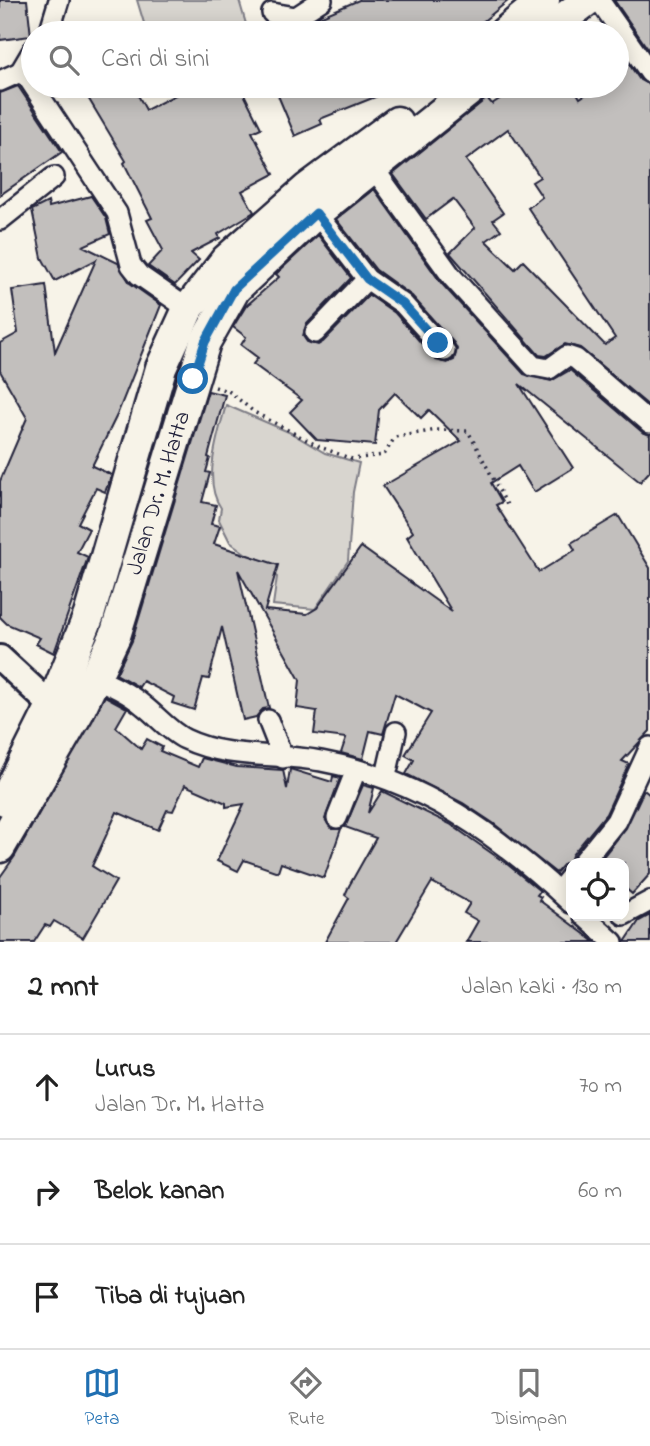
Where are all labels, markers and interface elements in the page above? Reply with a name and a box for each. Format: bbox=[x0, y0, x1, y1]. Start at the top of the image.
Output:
search box bbox=[21, 21, 629, 98]
icon: search bbox=[45, 41, 83, 79]
text: Cari di sini bbox=[101, 41, 210, 79]
route end bbox=[422, 327, 453, 358]
route start bbox=[177, 363, 208, 394]
street label: Jalan Dr. M. Hatta bbox=[118, 407, 199, 579]
map controls bbox=[566, 858, 629, 921]
button: locate bbox=[566, 858, 629, 921]
text: 2 mnt bbox=[28, 966, 99, 1010]
text: Jalan kaki · 130 m bbox=[462, 971, 622, 1004]
text: Lurus bbox=[95, 1051, 156, 1089]
icon: ahead bbox=[28, 1068, 66, 1106]
text: 70 m bbox=[579, 1070, 622, 1103]
text: Jalan Dr. M. Hatta bbox=[95, 1089, 265, 1122]
icon: right bbox=[28, 1173, 66, 1211]
text: Belok kanan bbox=[95, 1173, 224, 1211]
text: 60 m bbox=[578, 1175, 622, 1208]
icon: arrive bbox=[28, 1278, 66, 1316]
text: Tiba di tujuan bbox=[95, 1278, 245, 1316]
tab: Peta bbox=[83, 1364, 121, 1433]
tab: Rute bbox=[287, 1364, 325, 1433]
tab: Disimpan bbox=[492, 1364, 567, 1433]

